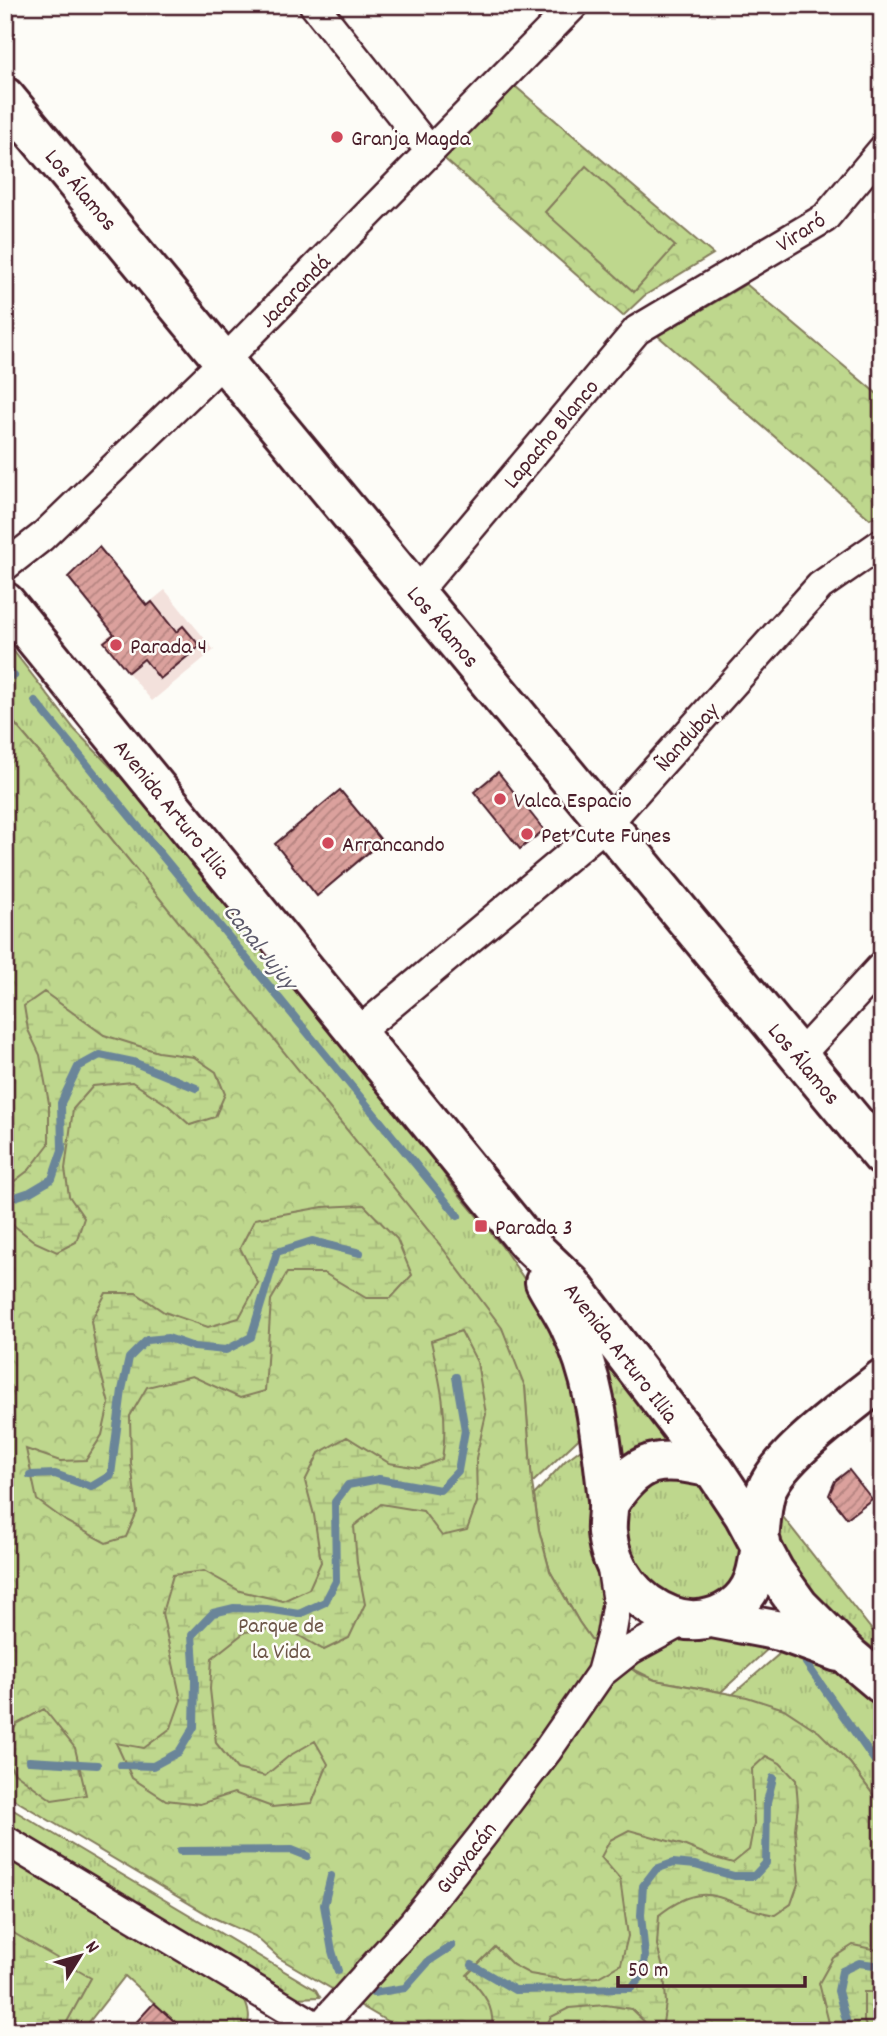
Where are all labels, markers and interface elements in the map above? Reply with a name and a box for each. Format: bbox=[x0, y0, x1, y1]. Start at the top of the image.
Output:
place label: Granja Magda bbox=[351, 124, 472, 157]
marker: Granja Magda bbox=[329, 129, 345, 145]
street label: Los Álamos bbox=[35, 143, 124, 240]
street label: Viraró bbox=[771, 206, 833, 262]
street label: Jacarandá bbox=[253, 248, 340, 337]
street label: Lapacho Blanco bbox=[497, 373, 608, 497]
street label: Los Álamos bbox=[397, 580, 486, 677]
place label: Parada 4 bbox=[130, 632, 207, 665]
marker: Parada 4 bbox=[108, 637, 124, 653]
street label: Ñandubay bbox=[649, 696, 729, 780]
street label: Avenida Arturo Illia bbox=[104, 734, 238, 888]
place label: Valca Espacio bbox=[514, 786, 632, 819]
marker: Valca Espacio bbox=[492, 791, 508, 807]
place label: Pet Cute Funes bbox=[541, 821, 671, 854]
marker: Pet Cute Funes bbox=[519, 826, 535, 842]
place label: Arrancando bbox=[342, 830, 445, 863]
marker: Arrancando bbox=[320, 835, 336, 851]
water label: Canal Jujuy bbox=[213, 898, 306, 1001]
street label: Los Álamos bbox=[758, 1017, 847, 1114]
place label: Parada 3 bbox=[495, 1213, 573, 1246]
marker: Parada 3 bbox=[473, 1218, 489, 1234]
street label: Avenida Arturo Illia bbox=[554, 1277, 685, 1432]
park label: Parque de la Vida bbox=[238, 1611, 324, 1670]
street label: Guayacán bbox=[429, 1816, 507, 1902]
north arrow bbox=[46, 1920, 116, 1990]
text: N bbox=[77, 1936, 104, 1960]
scale bar bbox=[618, 1945, 805, 1989]
text: 50 m bbox=[628, 1957, 668, 1987]

